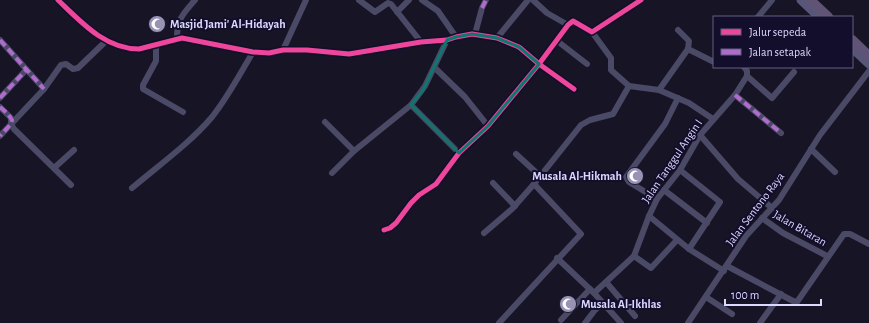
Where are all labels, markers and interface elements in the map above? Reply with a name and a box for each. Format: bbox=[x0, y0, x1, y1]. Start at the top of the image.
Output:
mosque icon: Masjid Jami' Al-Hidayah bbox=[147, 14, 167, 34]
legend bbox=[713, 16, 853, 68]
place label: Masjid Jami' Al-Hidayah bbox=[170, 18, 286, 31]
text: Jalur sepeda bbox=[749, 26, 807, 38]
text: Jalan setapak bbox=[749, 46, 812, 58]
street label: Jalan Tanggul Angin I bbox=[640, 117, 704, 205]
mosque icon: Musala Al-Hikmah bbox=[625, 166, 645, 186]
place label: Musala Al-Hikmah bbox=[532, 170, 622, 182]
street label: Jalan Sentono Raya bbox=[724, 170, 787, 249]
street label: Jalan Bitaran bbox=[771, 208, 829, 248]
scale bar bbox=[725, 281, 821, 307]
text: 100 m bbox=[731, 289, 759, 301]
mosque icon: Musala Al-Ikhlas bbox=[558, 294, 578, 314]
place label: Musala Al-Ikhlas bbox=[581, 298, 662, 310]

